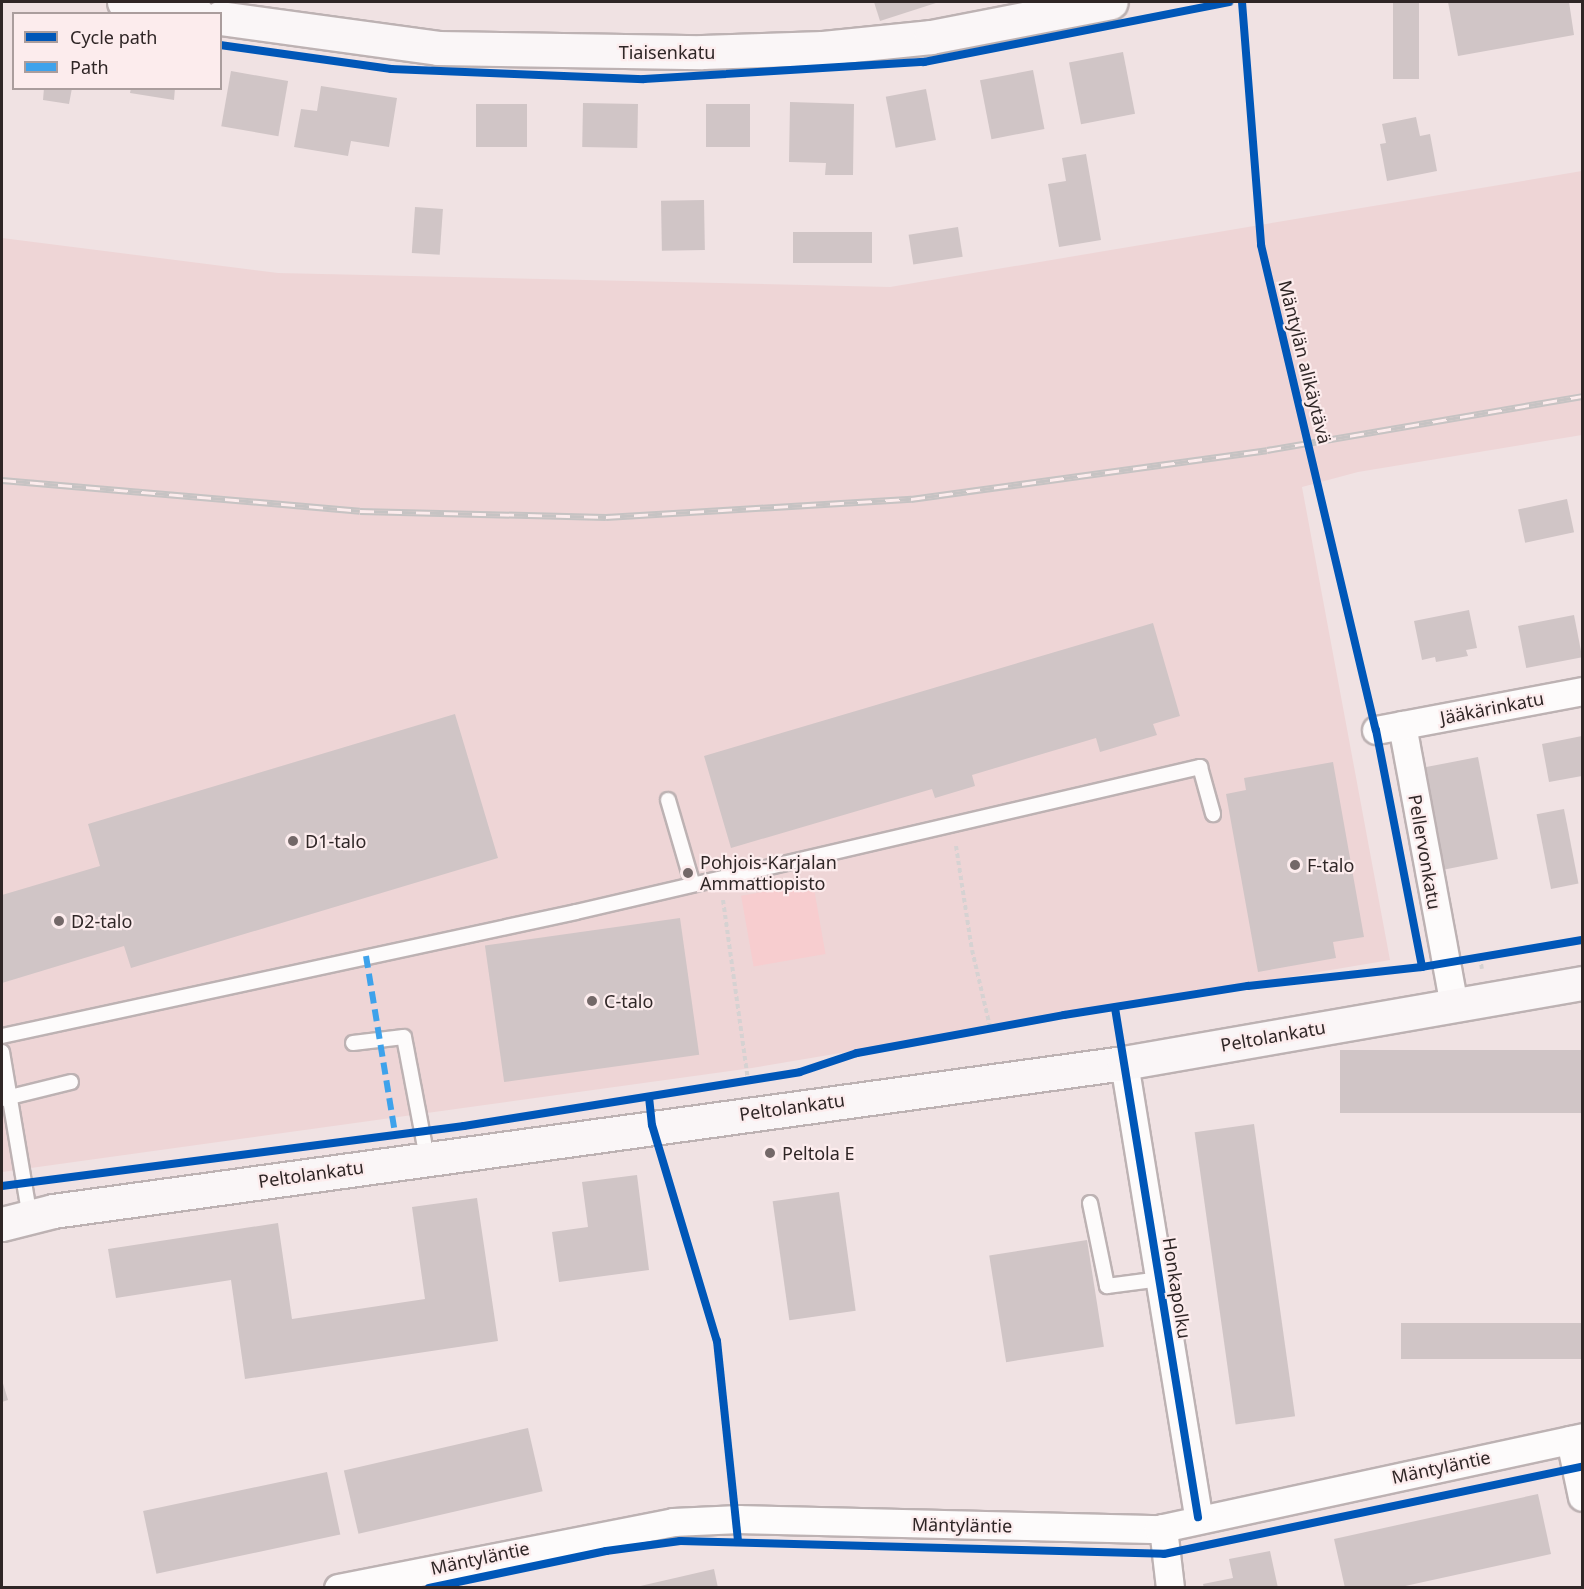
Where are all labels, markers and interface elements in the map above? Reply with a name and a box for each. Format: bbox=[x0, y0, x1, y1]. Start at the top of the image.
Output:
legend bbox=[12, 12, 222, 90]
text: Cycle path bbox=[70, 25, 157, 49]
street label: Tiaisenkatu bbox=[619, 41, 715, 63]
text: Path bbox=[70, 55, 109, 79]
street label: Mäntylän alikäytävä bbox=[1274, 278, 1336, 446]
street label: Jääkärinkatu bbox=[1438, 687, 1546, 729]
street label: Pellervonkatu bbox=[1404, 793, 1446, 911]
place label: D1-talo bbox=[305, 830, 366, 852]
marker: D1-talo bbox=[286, 834, 300, 848]
place label: Pohjois-Karjalan Ammattiopisto bbox=[700, 852, 837, 894]
place label: F-talo bbox=[1307, 854, 1354, 876]
marker: F-talo bbox=[1288, 858, 1302, 872]
marker: Pohjois-Karjalan Ammattiopisto bbox=[681, 866, 695, 880]
place label: D2-talo bbox=[71, 910, 132, 932]
marker: D2-talo bbox=[52, 914, 66, 928]
place label: C-talo bbox=[604, 990, 653, 1012]
marker: C-talo bbox=[585, 994, 599, 1008]
street label: Peltolankatu bbox=[1219, 1016, 1327, 1056]
street label: Peltolankatu bbox=[738, 1089, 846, 1125]
place label: Peltola E bbox=[782, 1142, 855, 1164]
marker: Peltola E bbox=[763, 1146, 777, 1160]
street label: Peltolankatu bbox=[257, 1156, 365, 1192]
street label: Honkapolku bbox=[1158, 1236, 1196, 1340]
street label: Mäntyläntie bbox=[1390, 1446, 1492, 1488]
street label: Mäntyläntie bbox=[912, 1513, 1012, 1537]
street label: Mäntyläntie bbox=[429, 1537, 531, 1579]

